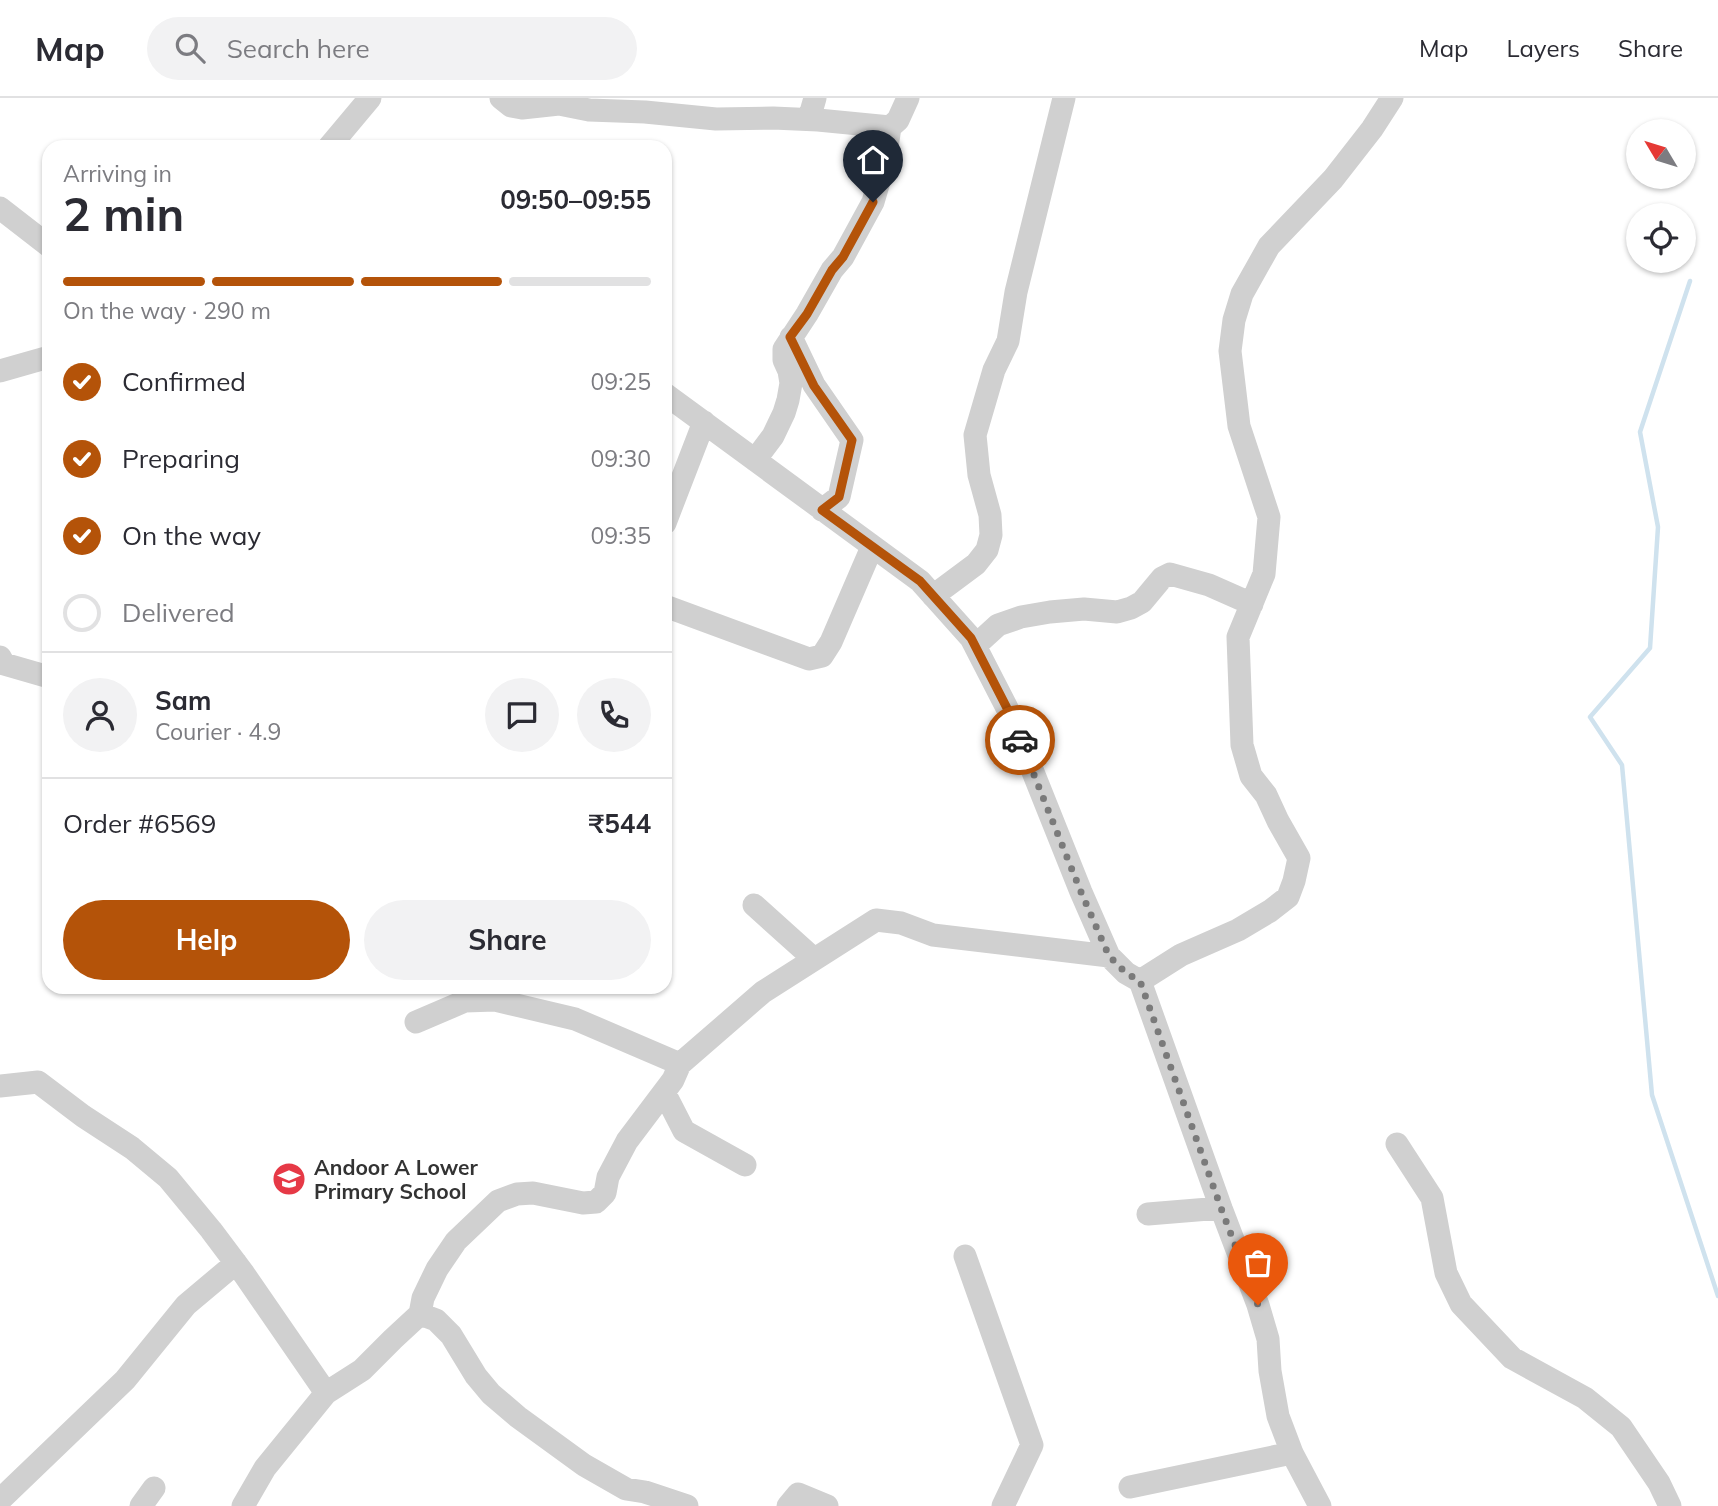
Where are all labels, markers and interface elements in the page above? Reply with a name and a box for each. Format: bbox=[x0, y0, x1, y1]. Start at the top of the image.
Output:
search box bbox=[147, 17, 637, 80]
text: Map bbox=[35, 28, 105, 69]
icon: search bbox=[171, 29, 209, 67]
text: Search here bbox=[227, 32, 370, 65]
text: Map bbox=[1419, 33, 1468, 63]
text: Layers bbox=[1506, 33, 1580, 63]
text: Share bbox=[1618, 33, 1683, 63]
north arrow bbox=[1626, 119, 1696, 189]
map controls bbox=[1626, 119, 1696, 273]
pin bbox=[843, 130, 903, 202]
icon: home bbox=[854, 141, 892, 179]
text: Arriving in bbox=[63, 159, 172, 188]
text: 09:50–09:55 bbox=[500, 183, 651, 216]
text: 2 min bbox=[63, 185, 184, 243]
button: locate bbox=[1626, 203, 1696, 273]
text: On the way · 290 m bbox=[63, 296, 271, 325]
icon: check bbox=[63, 363, 101, 401]
text: Confirmed bbox=[122, 365, 246, 398]
text: 09:25 bbox=[591, 367, 651, 396]
icon: check bbox=[63, 440, 101, 478]
text: Preparing bbox=[122, 442, 240, 475]
text: 09:30 bbox=[591, 444, 651, 473]
icon: check bbox=[63, 517, 101, 555]
text: On the way bbox=[122, 519, 261, 552]
text: 09:35 bbox=[591, 521, 651, 550]
text: Delivered bbox=[122, 596, 235, 629]
button: person bbox=[63, 678, 137, 752]
button: chat bbox=[485, 678, 559, 752]
button: phone bbox=[577, 678, 651, 752]
text: Sam bbox=[155, 684, 211, 717]
courier bbox=[985, 705, 1055, 775]
text: Courier · 4.9 bbox=[155, 717, 281, 746]
icon: car bbox=[1001, 721, 1039, 759]
text: Order #6569 bbox=[63, 807, 216, 840]
text: ₹544 bbox=[589, 807, 651, 840]
button: Help bbox=[63, 900, 350, 980]
button: Share bbox=[364, 900, 651, 980]
place label: Andoor A Lower Primary School bbox=[314, 1154, 479, 1204]
school or university icon: Andoor A Lower Primary School bbox=[270, 1160, 308, 1198]
pin bbox=[1228, 1233, 1288, 1305]
icon: bag bbox=[1239, 1244, 1277, 1282]

